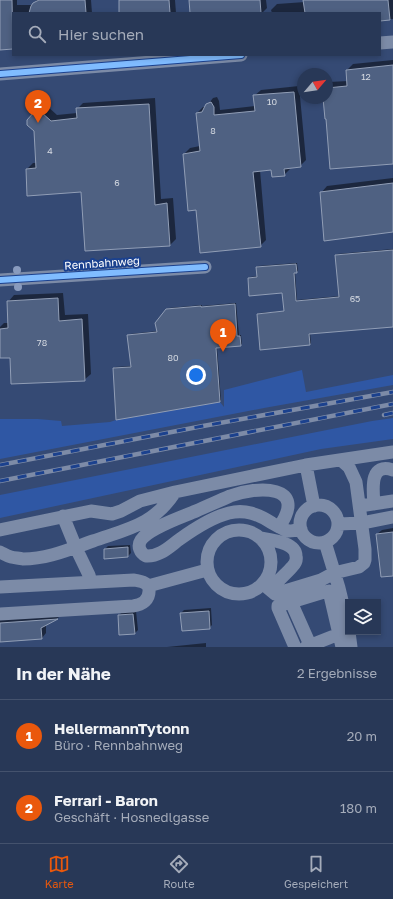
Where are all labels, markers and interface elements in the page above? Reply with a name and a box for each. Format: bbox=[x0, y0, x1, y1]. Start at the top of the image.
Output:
search box bbox=[12, 12, 381, 56]
icon: search bbox=[26, 23, 48, 45]
text: Hier suchen bbox=[58, 25, 144, 43]
north arrow bbox=[297, 68, 333, 104]
house number: 12 bbox=[361, 71, 371, 82]
pin: 2 bbox=[25, 90, 51, 123]
house number: 10 bbox=[267, 96, 277, 107]
house number: 8 bbox=[210, 125, 216, 136]
house number: 4 bbox=[47, 145, 53, 156]
house number: 6 bbox=[114, 177, 120, 188]
street label: Rennbahnweg bbox=[64, 253, 140, 272]
house number: 65 bbox=[350, 293, 360, 304]
pin: 1 bbox=[210, 319, 236, 352]
house number: 78 bbox=[37, 337, 47, 348]
house number: 80 bbox=[167, 352, 179, 363]
your location bbox=[186, 365, 206, 385]
map controls bbox=[345, 599, 381, 635]
button: layers bbox=[345, 599, 381, 635]
text: In der Nähe bbox=[16, 663, 111, 684]
text: 2 Ergebnisse bbox=[297, 665, 377, 681]
text: HellermannTytonn bbox=[54, 719, 189, 737]
text: 1 bbox=[26, 728, 32, 744]
text: 20 m bbox=[347, 728, 377, 744]
text: Büro · Rennbahnweg bbox=[54, 737, 183, 753]
text: Ferrari - Baron bbox=[54, 791, 158, 809]
text: 2 bbox=[25, 800, 33, 816]
text: 180 m bbox=[340, 800, 377, 816]
text: Geschäft · Hosnedlgasse bbox=[54, 809, 209, 825]
tab: Karte bbox=[45, 853, 74, 890]
tab: Route bbox=[163, 853, 195, 890]
tab: Gespeichert bbox=[284, 853, 348, 890]

